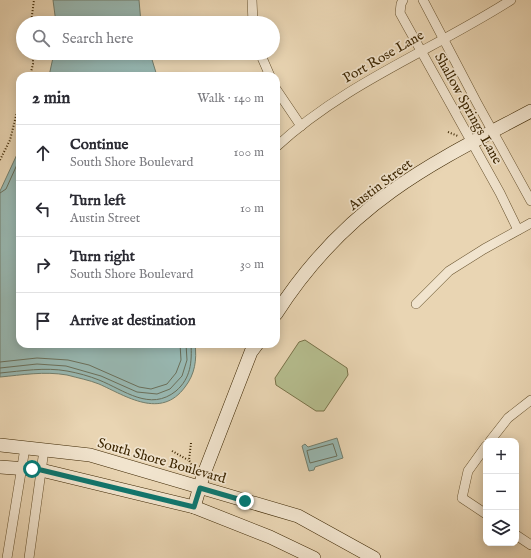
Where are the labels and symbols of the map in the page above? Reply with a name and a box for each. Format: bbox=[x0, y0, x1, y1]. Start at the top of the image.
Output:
street label: Port Rose Lane bbox=[340, 26, 428, 87]
street label: Shallow Springs Lane bbox=[430, 50, 506, 168]
street label: Austin Street bbox=[344, 155, 416, 215]
street label: South Shore Boulevard bbox=[95, 434, 229, 488]
route start bbox=[23, 460, 41, 478]
route end bbox=[236, 492, 254, 510]

